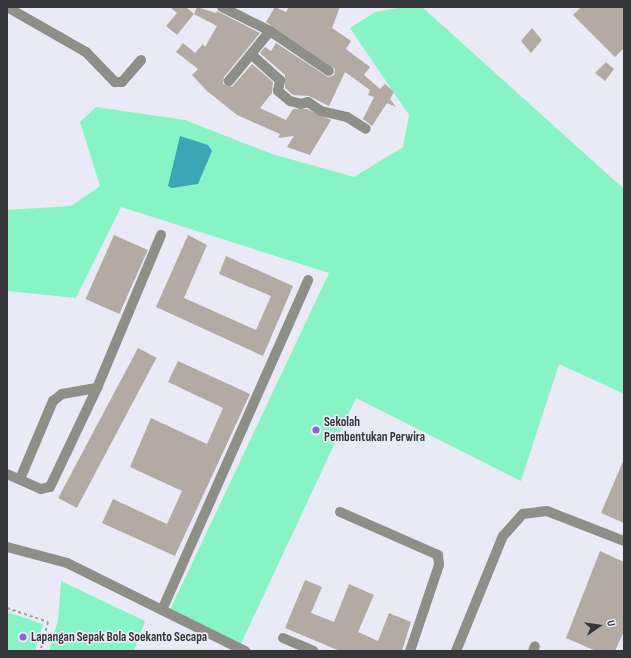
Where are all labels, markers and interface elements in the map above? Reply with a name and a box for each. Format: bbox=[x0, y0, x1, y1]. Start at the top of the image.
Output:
place label: Sekolah Pembentukan Perwira bbox=[324, 415, 425, 446]
marker: Sekolah Pembentukan Perwira bbox=[311, 425, 321, 435]
north arrow bbox=[579, 606, 619, 646]
text: U bbox=[604, 619, 618, 627]
place label: Lapangan Sepak Bola Soekanto Secapa bbox=[31, 629, 207, 645]
marker: Lapangan Sepak Bola Soekanto Secapa bbox=[18, 632, 28, 642]

